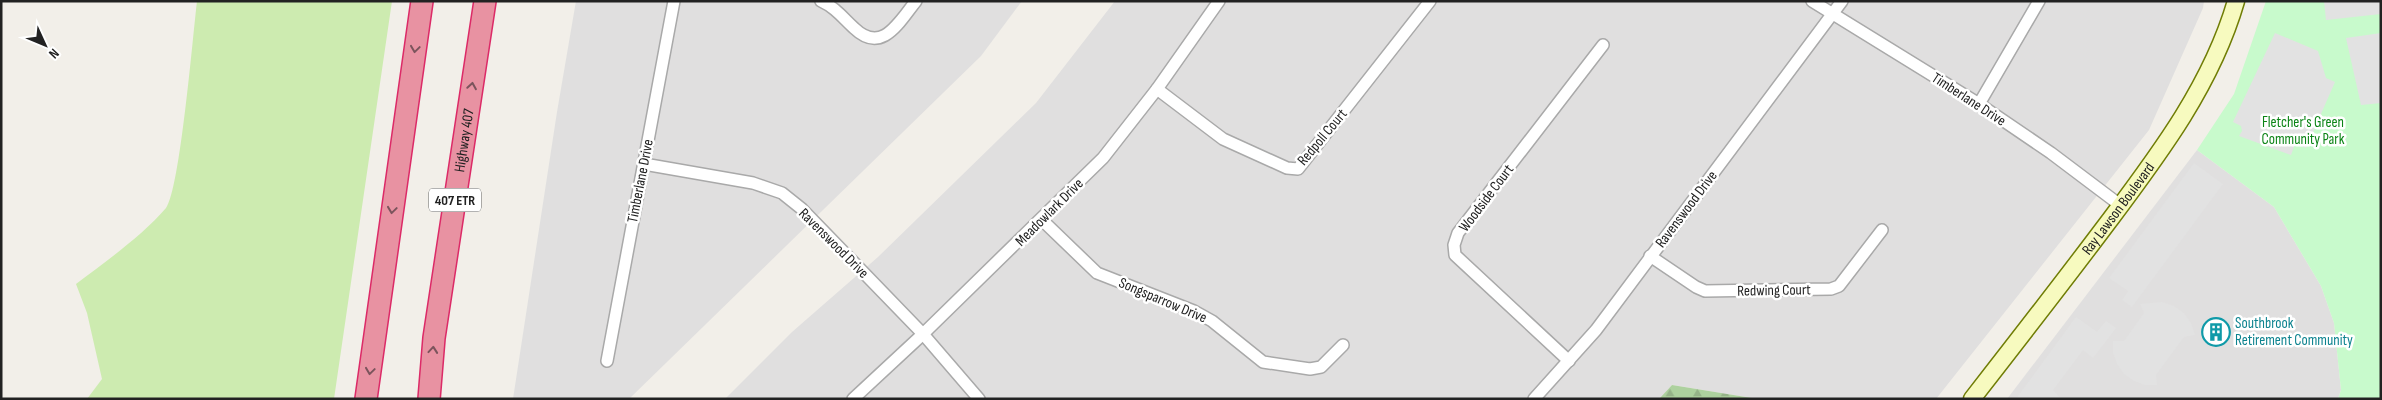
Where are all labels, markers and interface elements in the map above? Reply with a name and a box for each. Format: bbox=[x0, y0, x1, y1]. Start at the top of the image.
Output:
north arrow bbox=[20, 20, 70, 70]
text: N bbox=[45, 45, 63, 62]
one-way arrow bbox=[410, 46, 421, 54]
street label: Timberlane Drive bbox=[1928, 68, 2009, 130]
one-way arrow bbox=[466, 81, 477, 89]
street label: Redpoll Court bbox=[1293, 105, 1352, 170]
street label: Highway 407 bbox=[450, 108, 479, 174]
park label: Fletcher's Green Community Park bbox=[2262, 113, 2345, 149]
street label: Timberlane Drive bbox=[623, 138, 658, 224]
street label: Ray Lawson Boulevard bbox=[2078, 159, 2159, 259]
street label: Woodside Court bbox=[1455, 160, 1518, 236]
street label: Ravenswood Drive bbox=[1651, 167, 1722, 252]
street label: Meadowlark Drive bbox=[1011, 174, 1087, 250]
road number: 407 ETR bbox=[429, 188, 481, 212]
street label: Ravenswood Drive bbox=[795, 204, 873, 282]
one-way arrow bbox=[388, 206, 398, 215]
street label: Songsparrow Drive bbox=[1116, 273, 1210, 328]
street label: Redwing Court bbox=[1737, 280, 1811, 301]
place label: Southbrook Retirement Community bbox=[2235, 314, 2353, 350]
building icon: Southbrook Retirement Community bbox=[2201, 317, 2231, 347]
one-way arrow bbox=[428, 346, 439, 354]
one-way arrow bbox=[365, 368, 376, 376]

